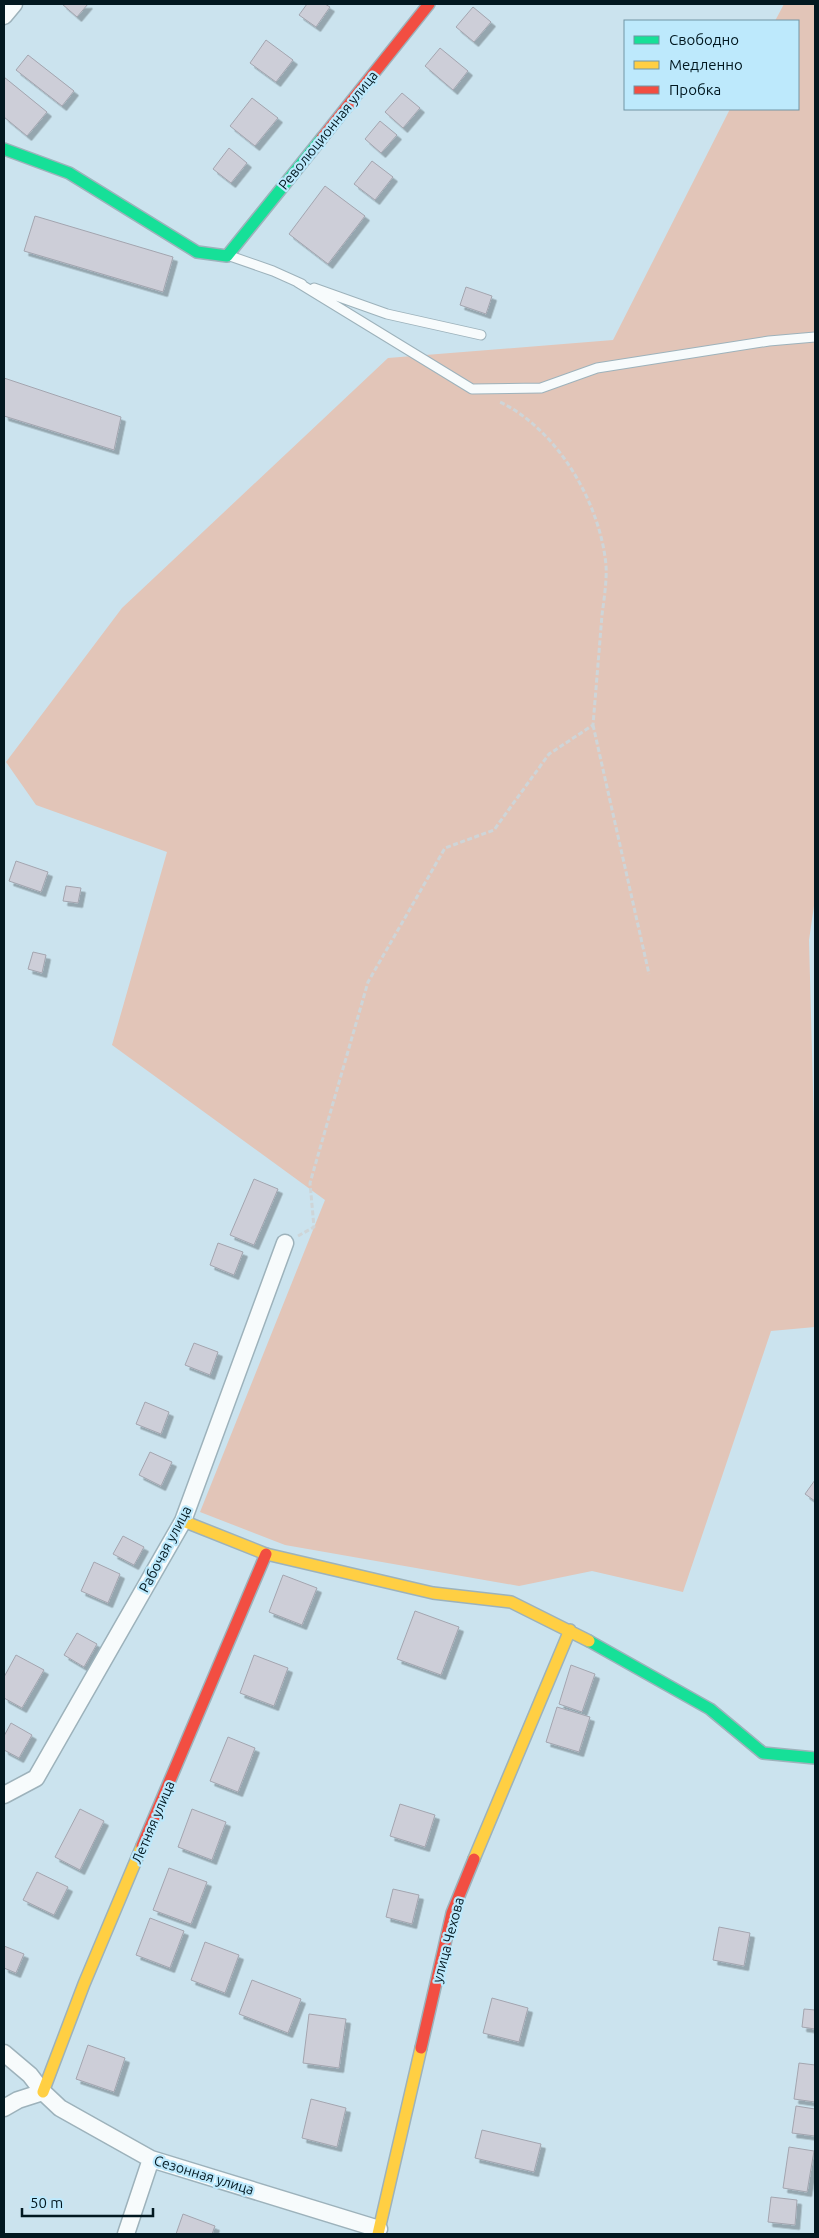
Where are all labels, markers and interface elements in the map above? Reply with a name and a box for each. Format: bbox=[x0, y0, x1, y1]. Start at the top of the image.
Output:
legend bbox=[624, 20, 799, 110]
text: Свободно bbox=[669, 31, 739, 48]
text: Медленно bbox=[669, 56, 743, 73]
street label: Революционная улица bbox=[275, 67, 381, 193]
text: Пробка bbox=[669, 81, 721, 98]
street label: Рабочая улица bbox=[136, 1503, 194, 1595]
street label: Летняя улица bbox=[128, 1778, 178, 1866]
street label: улица Чехова bbox=[429, 1895, 467, 1985]
street label: Сезонная улица bbox=[152, 2152, 256, 2198]
scale bar bbox=[22, 2186, 154, 2218]
text: 50 m bbox=[30, 2194, 63, 2211]

